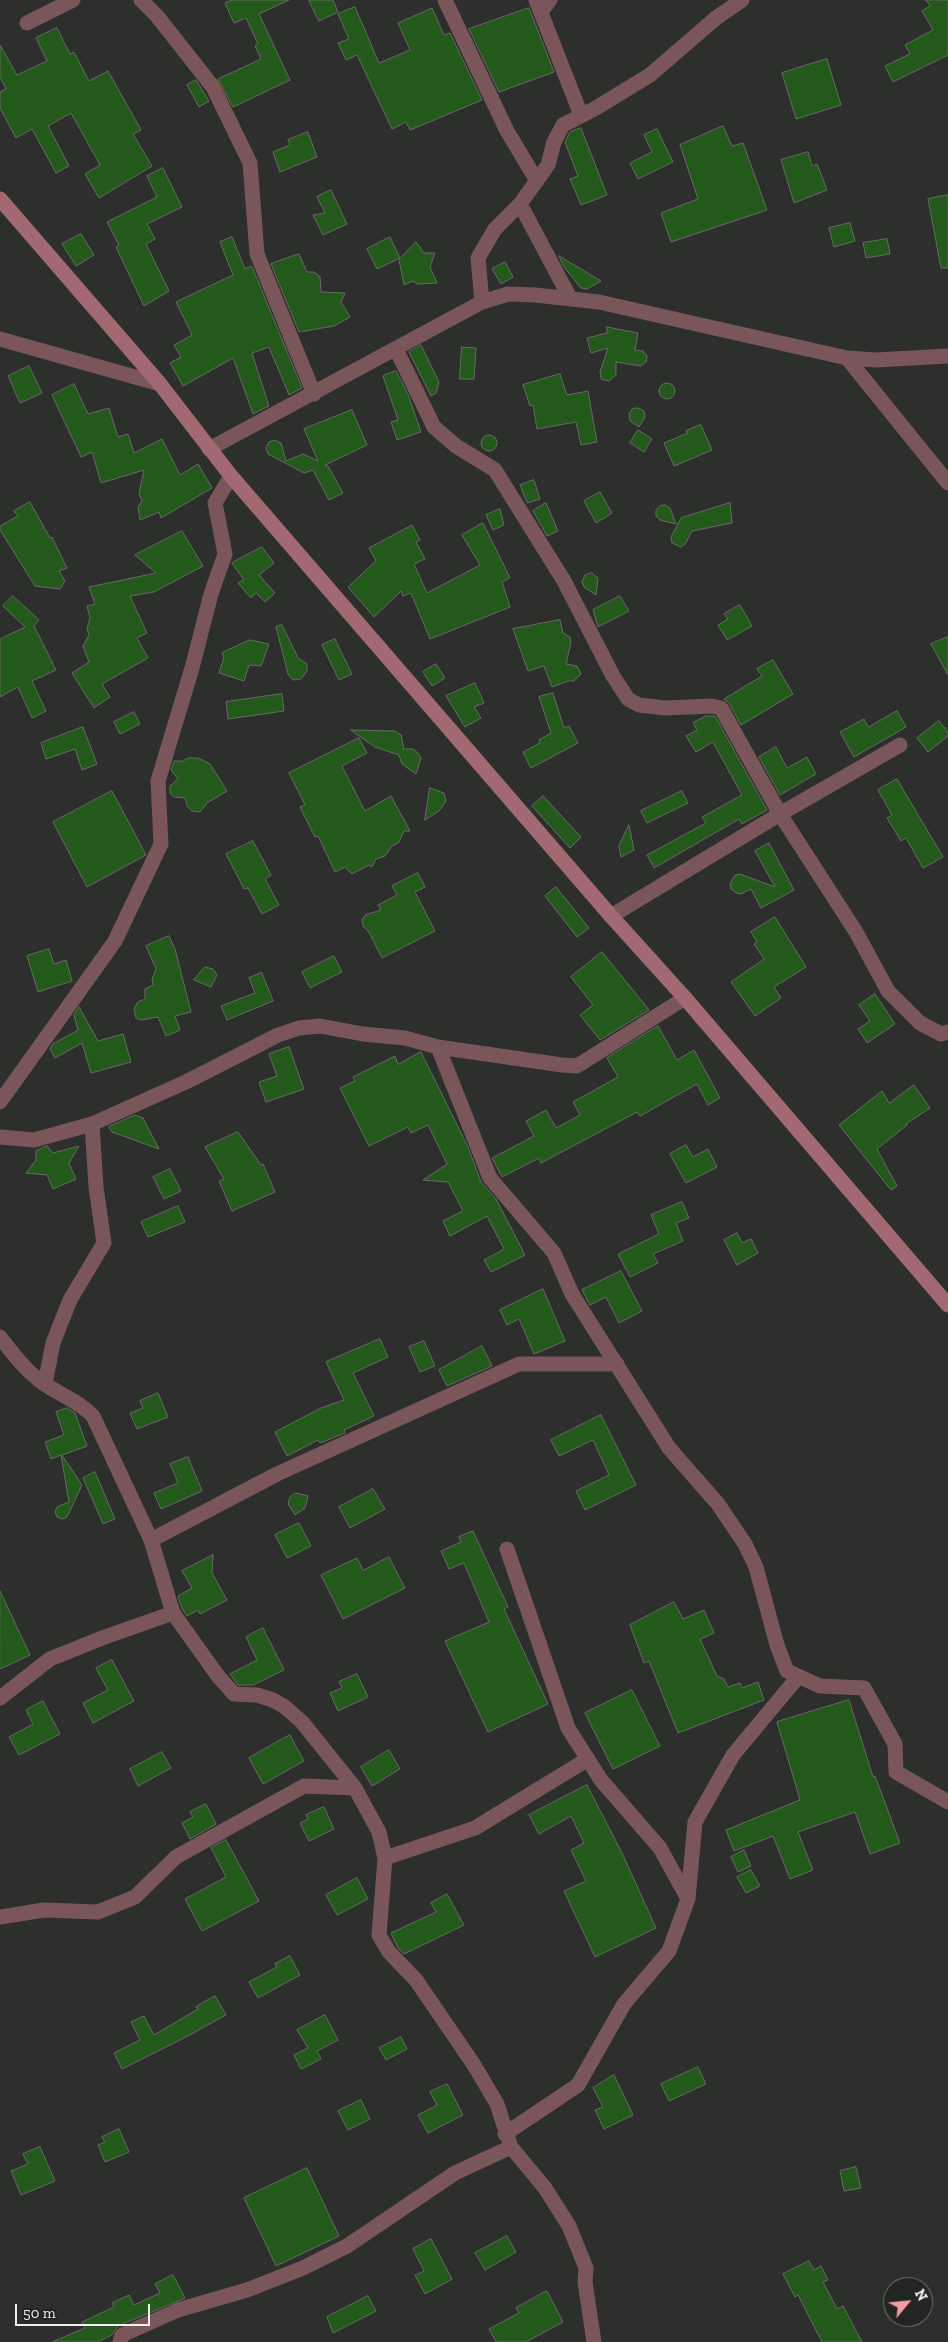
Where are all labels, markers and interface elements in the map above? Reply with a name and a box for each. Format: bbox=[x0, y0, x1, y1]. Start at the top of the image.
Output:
north arrow bbox=[883, 2277, 933, 2327]
text: N bbox=[911, 2286, 931, 2304]
scale bar bbox=[18, 2294, 152, 2326]
text: 50 m bbox=[23, 2304, 56, 2322]

